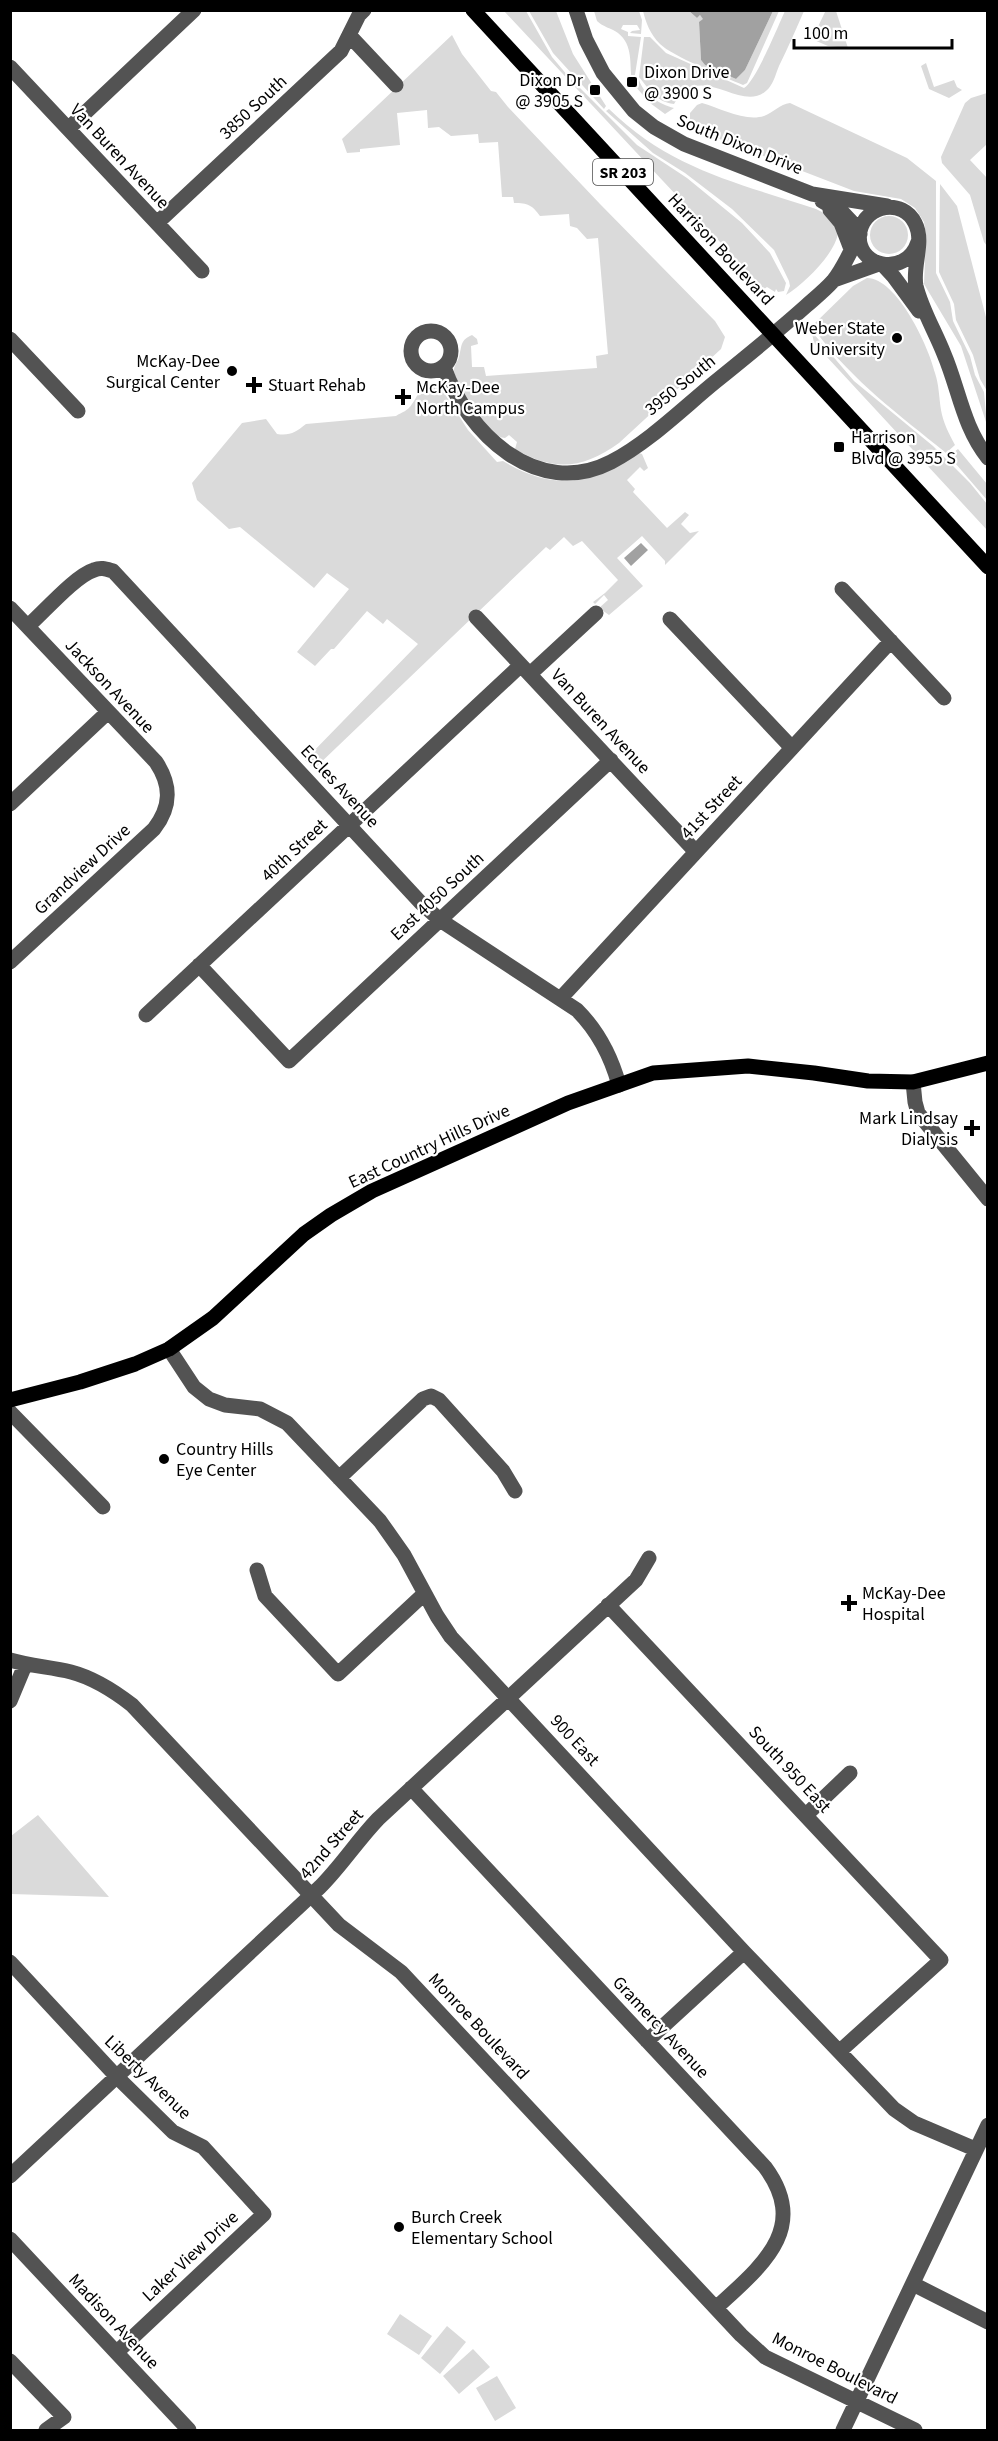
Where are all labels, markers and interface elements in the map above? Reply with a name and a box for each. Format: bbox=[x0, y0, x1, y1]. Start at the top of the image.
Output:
scale bar bbox=[794, 12, 952, 50]
text: 100 m bbox=[803, 21, 848, 46]
place label: Dixon Drive @ 3900 S bbox=[644, 60, 729, 106]
place label: Dixon Dr @ 3905 S bbox=[515, 68, 584, 114]
street label: 3850 South bbox=[214, 69, 293, 145]
marker: Dixon Drive @ 3900 S bbox=[625, 75, 639, 89]
marker: Dixon Dr @ 3905 S bbox=[588, 83, 602, 97]
street label: Van Buren Avenue bbox=[64, 98, 175, 215]
street label: South Dixon Drive bbox=[673, 108, 807, 181]
road number: SR 203 bbox=[593, 159, 653, 185]
street label: Harrison Boulevard bbox=[662, 188, 779, 311]
place label: Weber State University bbox=[795, 316, 886, 362]
marker: Weber State University bbox=[890, 331, 904, 345]
place label: McKay-Dee Surgical Center bbox=[106, 349, 221, 395]
street label: 3950 South bbox=[640, 349, 721, 422]
marker: McKay-Dee Surgical Center bbox=[225, 364, 239, 378]
place label: Stuart Rehab bbox=[268, 373, 366, 398]
place label: McKay-Dee North Campus bbox=[416, 375, 525, 421]
marker: Stuart Rehab bbox=[245, 376, 263, 394]
marker: McKay-Dee North Campus bbox=[394, 388, 412, 406]
place label: Harrison Blvd @ 3955 S bbox=[851, 425, 956, 471]
marker: Harrison Blvd @ 3955 S bbox=[832, 440, 846, 454]
street label: Jackson Avenue bbox=[59, 634, 160, 739]
street label: Van Buren Avenue bbox=[545, 663, 656, 780]
street label: Eccles Avenue bbox=[295, 739, 385, 833]
street label: 41st Street bbox=[675, 770, 748, 845]
street label: 40th Street bbox=[256, 813, 333, 888]
street label: Grandview Drive bbox=[29, 818, 136, 921]
street label: East 4050 South bbox=[385, 846, 490, 946]
street label: East Country Hills Drive bbox=[344, 1098, 514, 1195]
place label: Mark Lindsay Dialysis bbox=[859, 1106, 959, 1152]
marker: Mark Lindsay Dialysis bbox=[963, 1119, 981, 1137]
place label: Country Hills Eye Center bbox=[176, 1437, 273, 1483]
marker: Country Hills Eye Center bbox=[157, 1452, 171, 1466]
place label: McKay-Dee Hospital bbox=[862, 1581, 946, 1627]
marker: McKay-Dee Hospital bbox=[840, 1594, 858, 1612]
street label: 900 East bbox=[544, 1709, 605, 1772]
street label: South 950 East bbox=[743, 1720, 837, 1818]
street label: 42nd Street bbox=[294, 1804, 369, 1885]
street label: Monroe Boulevard bbox=[422, 1967, 535, 2085]
street label: Gramercy Avenue bbox=[607, 1971, 715, 2084]
street label: Liberty Avenue bbox=[99, 2030, 197, 2125]
street label: Laker View Drive bbox=[137, 2205, 244, 2308]
place label: Burch Creek Elementary School bbox=[411, 2205, 553, 2251]
marker: Burch Creek Elementary School bbox=[392, 2220, 406, 2234]
street label: Madison Avenue bbox=[63, 2268, 165, 2375]
street label: Monroe Boulevard bbox=[768, 2326, 902, 2411]

